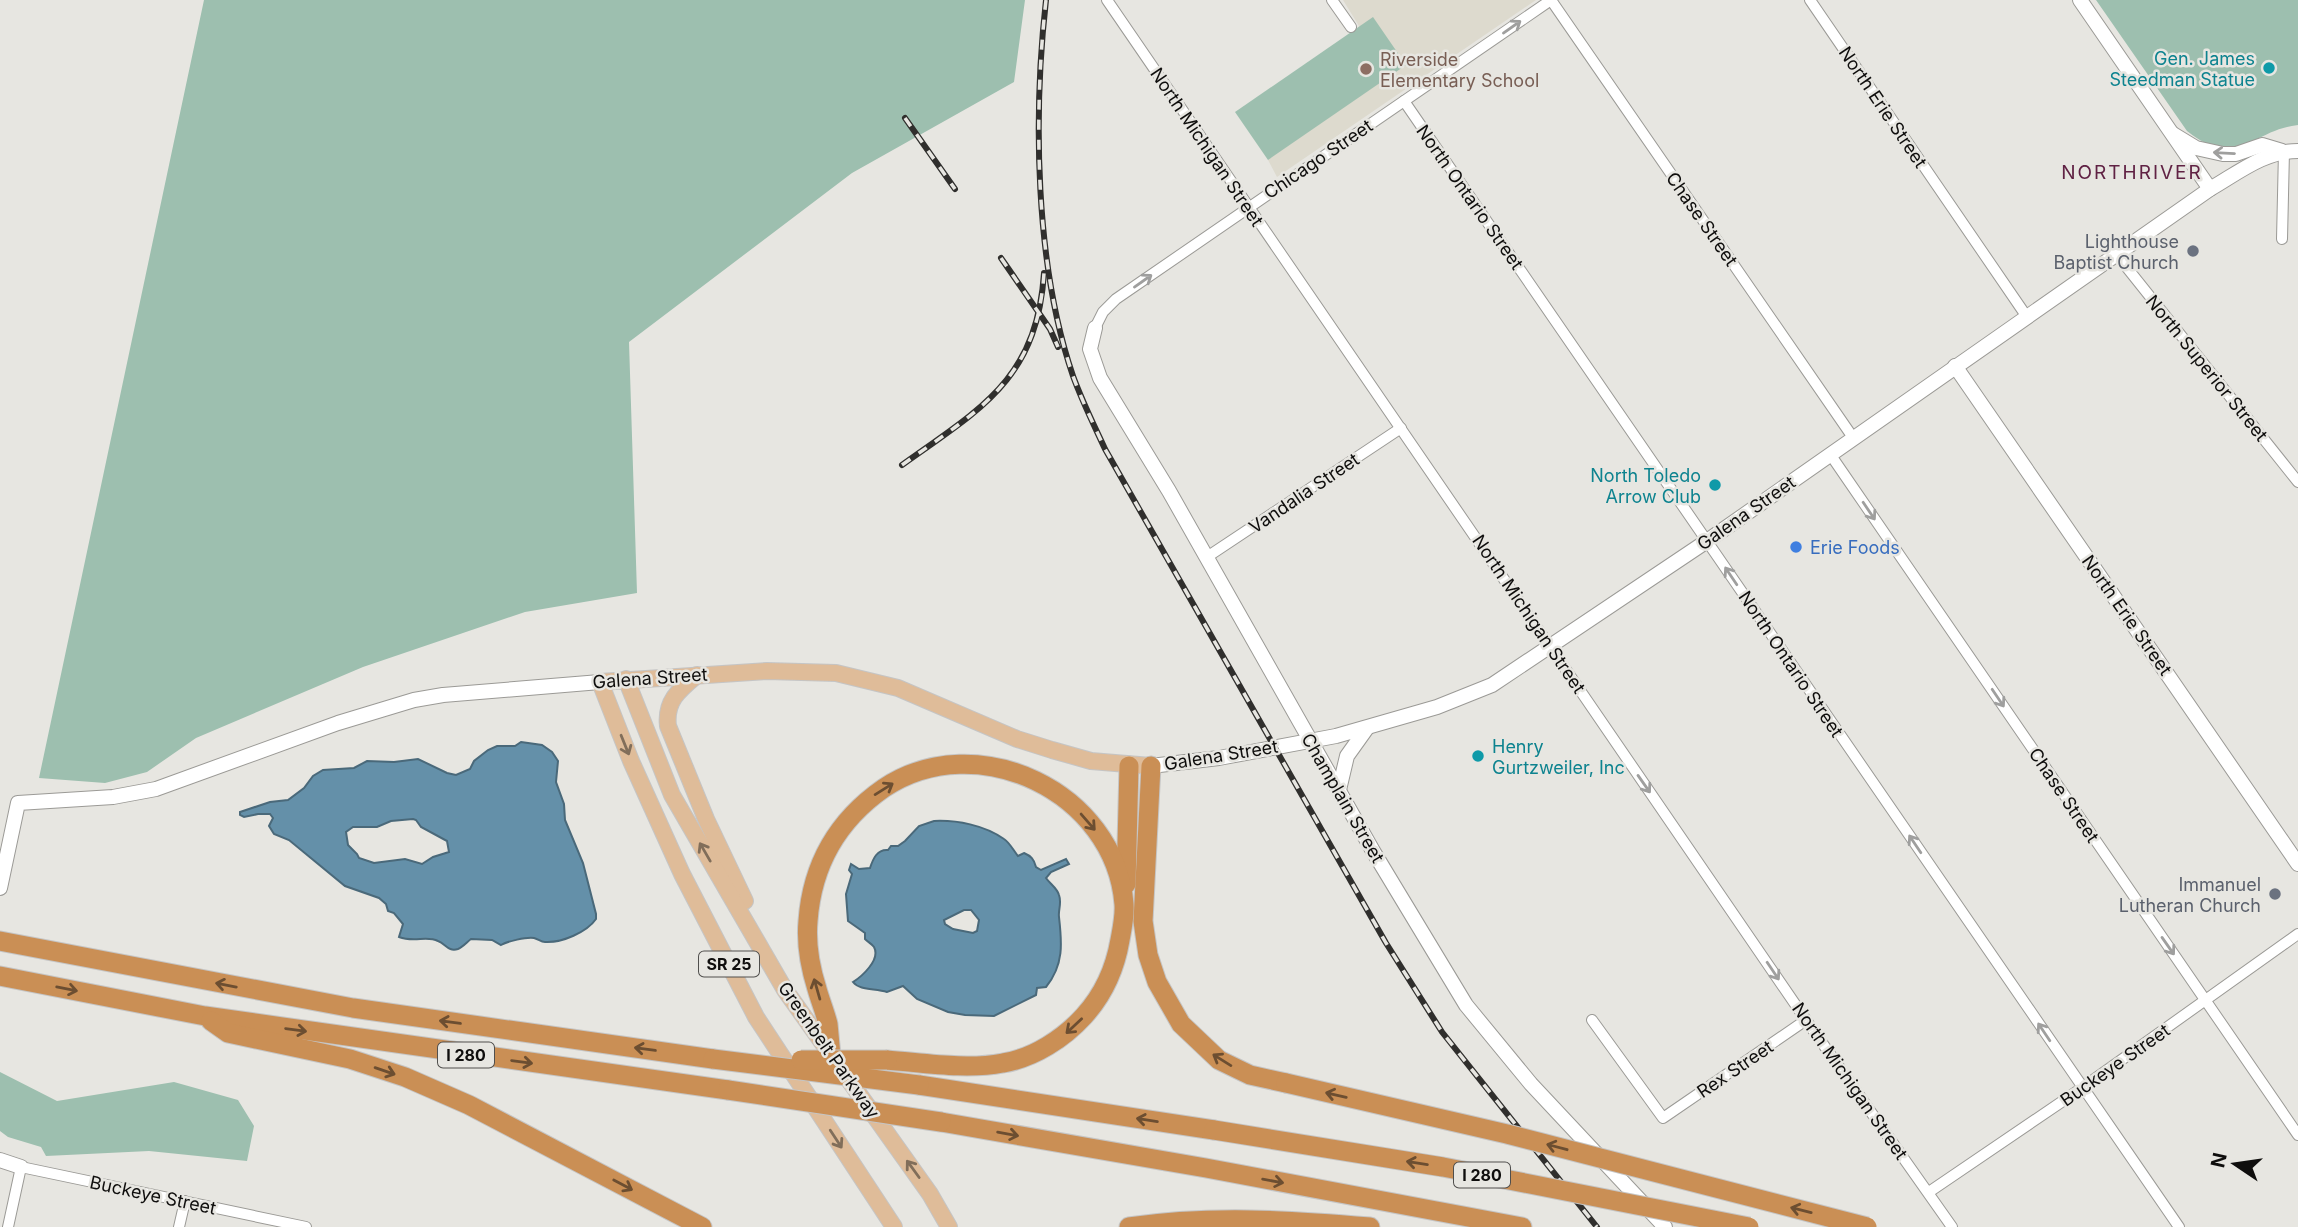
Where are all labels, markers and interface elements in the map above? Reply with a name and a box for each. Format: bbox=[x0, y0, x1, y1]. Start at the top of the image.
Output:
one-way arrow bbox=[1502, 20, 1521, 34]
street label: North Erie Street bbox=[1835, 42, 1931, 172]
place label: Gen. James Steedman Statue bbox=[2109, 48, 2255, 90]
place label: Riverside Elementary School bbox=[1380, 49, 1539, 91]
marker: Gen. James Steedman Statue bbox=[2261, 60, 2277, 76]
marker: Riverside Elementary School bbox=[1358, 61, 1374, 77]
street label: North Michigan Street bbox=[1146, 64, 1268, 230]
street label: Chicago Street bbox=[1260, 115, 1376, 203]
street label: North Ontario Street bbox=[1412, 121, 1528, 273]
one-way arrow bbox=[2214, 146, 2236, 159]
district label: NORTHRIVER bbox=[2061, 161, 2203, 184]
street label: Chase Street bbox=[1662, 168, 1742, 270]
place label: Lighthouse Baptist Church bbox=[2054, 231, 2179, 273]
marker: Lighthouse Baptist Church bbox=[2185, 243, 2201, 259]
one-way arrow bbox=[1133, 274, 1152, 288]
street label: North Superior Street bbox=[2142, 291, 2272, 445]
street label: Vandalia Street bbox=[1245, 448, 1363, 538]
place label: North Toledo Arrow Club bbox=[1590, 465, 1701, 507]
street label: Galena Street bbox=[1693, 471, 1799, 555]
marker: North Toledo Arrow Club bbox=[1707, 477, 1723, 493]
one-way arrow bbox=[1862, 501, 1876, 520]
street label: North Michigan Street bbox=[1468, 531, 1590, 697]
place label: Erie Foods bbox=[1810, 537, 1900, 558]
marker: Erie Foods bbox=[1788, 539, 1804, 555]
street label: North Erie Street bbox=[2078, 551, 2176, 679]
one-way arrow bbox=[1724, 567, 1738, 586]
street label: North Ontario Street bbox=[1734, 587, 1848, 741]
street label: Galena Street bbox=[592, 664, 708, 692]
one-way arrow bbox=[1991, 688, 2005, 707]
street label: Champlain Street bbox=[1297, 730, 1389, 867]
one-way arrow bbox=[619, 733, 632, 755]
street label: Galena Street bbox=[1163, 736, 1280, 774]
place label: Henry Gurtzweiler, Inc bbox=[1492, 736, 1625, 778]
street label: Chase Street bbox=[2025, 744, 2103, 846]
marker: Henry Gurtzweiler, Inc bbox=[1470, 748, 1486, 764]
one-way arrow bbox=[1637, 774, 1651, 793]
one-way arrow bbox=[873, 782, 893, 796]
one-way arrow bbox=[1079, 813, 1096, 830]
one-way arrow bbox=[1908, 835, 1922, 854]
one-way arrow bbox=[698, 842, 712, 862]
place label: Immanuel Lutheran Church bbox=[2119, 874, 2261, 916]
marker: Immanuel Lutheran Church bbox=[2267, 886, 2283, 902]
one-way arrow bbox=[2161, 936, 2175, 955]
road number: SR 25 bbox=[699, 952, 759, 976]
one-way arrow bbox=[1766, 961, 1780, 980]
one-way arrow bbox=[215, 978, 238, 991]
street label: Greenbelt Parkway bbox=[774, 978, 884, 1122]
one-way arrow bbox=[810, 978, 823, 1001]
one-way arrow bbox=[55, 983, 78, 996]
street label: North Michigan Street bbox=[1788, 999, 1912, 1164]
one-way arrow bbox=[439, 1015, 462, 1028]
one-way arrow bbox=[1066, 1017, 1083, 1034]
street label: Buckeye Street bbox=[2056, 1020, 2174, 1110]
one-way arrow bbox=[2037, 1023, 2051, 1042]
one-way arrow bbox=[285, 1024, 307, 1037]
street label: Rex Street bbox=[1693, 1036, 1777, 1102]
road number: I 280 bbox=[438, 1042, 494, 1068]
one-way arrow bbox=[634, 1043, 657, 1056]
one-way arrow bbox=[1213, 1053, 1233, 1067]
one-way arrow bbox=[510, 1056, 533, 1069]
one-way arrow bbox=[374, 1065, 396, 1078]
one-way arrow bbox=[1325, 1088, 1348, 1101]
one-way arrow bbox=[1136, 1113, 1159, 1126]
one-way arrow bbox=[996, 1128, 1019, 1141]
one-way arrow bbox=[829, 1129, 843, 1148]
north arrow bbox=[2200, 1129, 2270, 1199]
one-way arrow bbox=[1546, 1140, 1569, 1153]
text: N bbox=[2206, 1151, 2232, 1170]
one-way arrow bbox=[1407, 1156, 1429, 1169]
one-way arrow bbox=[905, 1161, 920, 1179]
road number: I 280 bbox=[1454, 1162, 1510, 1188]
street label: Buckeye Street bbox=[88, 1171, 218, 1219]
one-way arrow bbox=[1261, 1174, 1284, 1188]
one-way arrow bbox=[612, 1179, 633, 1193]
one-way arrow bbox=[1790, 1203, 1813, 1216]

